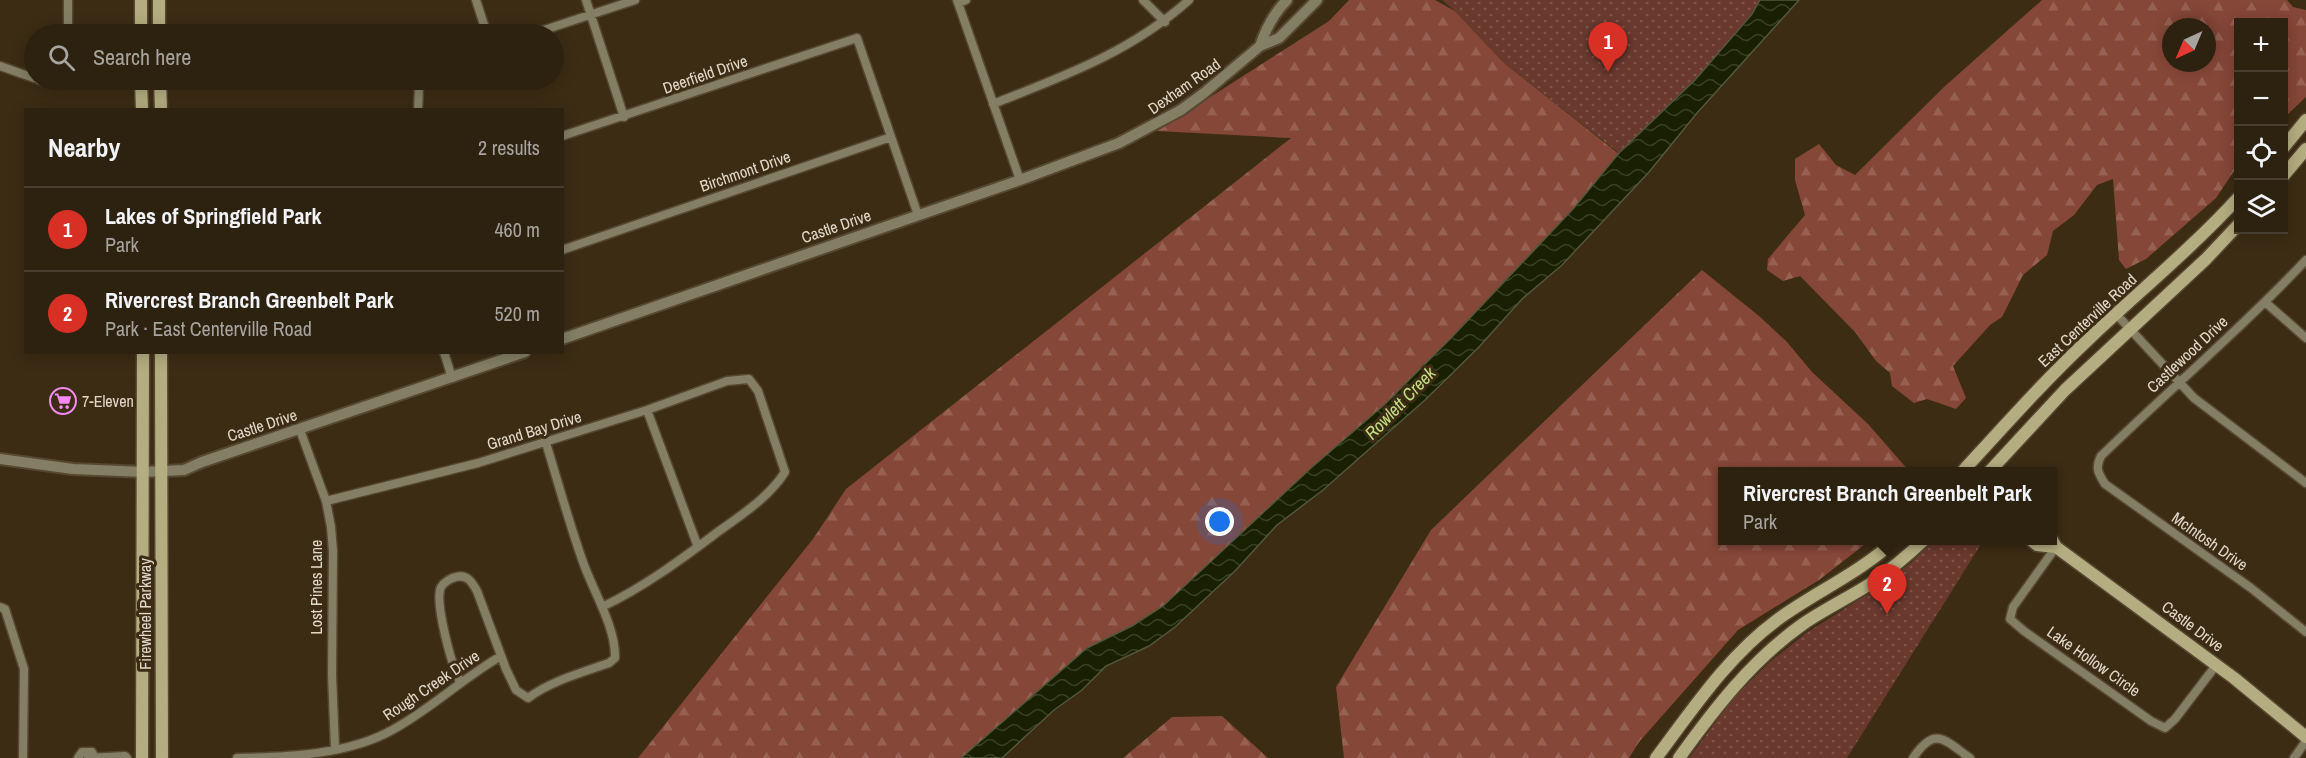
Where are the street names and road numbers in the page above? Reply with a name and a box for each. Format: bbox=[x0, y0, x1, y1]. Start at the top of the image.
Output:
street label: Deerfield Drive bbox=[660, 49, 750, 99]
street label: Dexham Road bbox=[1143, 53, 1225, 119]
street label: Birchmont Drive bbox=[697, 145, 793, 197]
street label: Castle Drive bbox=[798, 204, 874, 248]
street label: East Centerville Road bbox=[2033, 268, 2141, 372]
street label: Castlewood Drive bbox=[2142, 311, 2232, 397]
street label: Castle Drive bbox=[224, 403, 300, 447]
street label: Grand Bay Drive bbox=[484, 405, 584, 455]
street label: McIntosh Drive bbox=[2168, 507, 2252, 575]
street label: Lost Pines Lane bbox=[305, 540, 327, 634]
street label: Firewheel Parkway bbox=[134, 558, 156, 670]
street label: Castle Drive bbox=[2158, 595, 2228, 657]
street label: Lake Hollow Circle bbox=[2043, 621, 2145, 701]
street label: Rough Creek Drive bbox=[378, 644, 484, 726]

